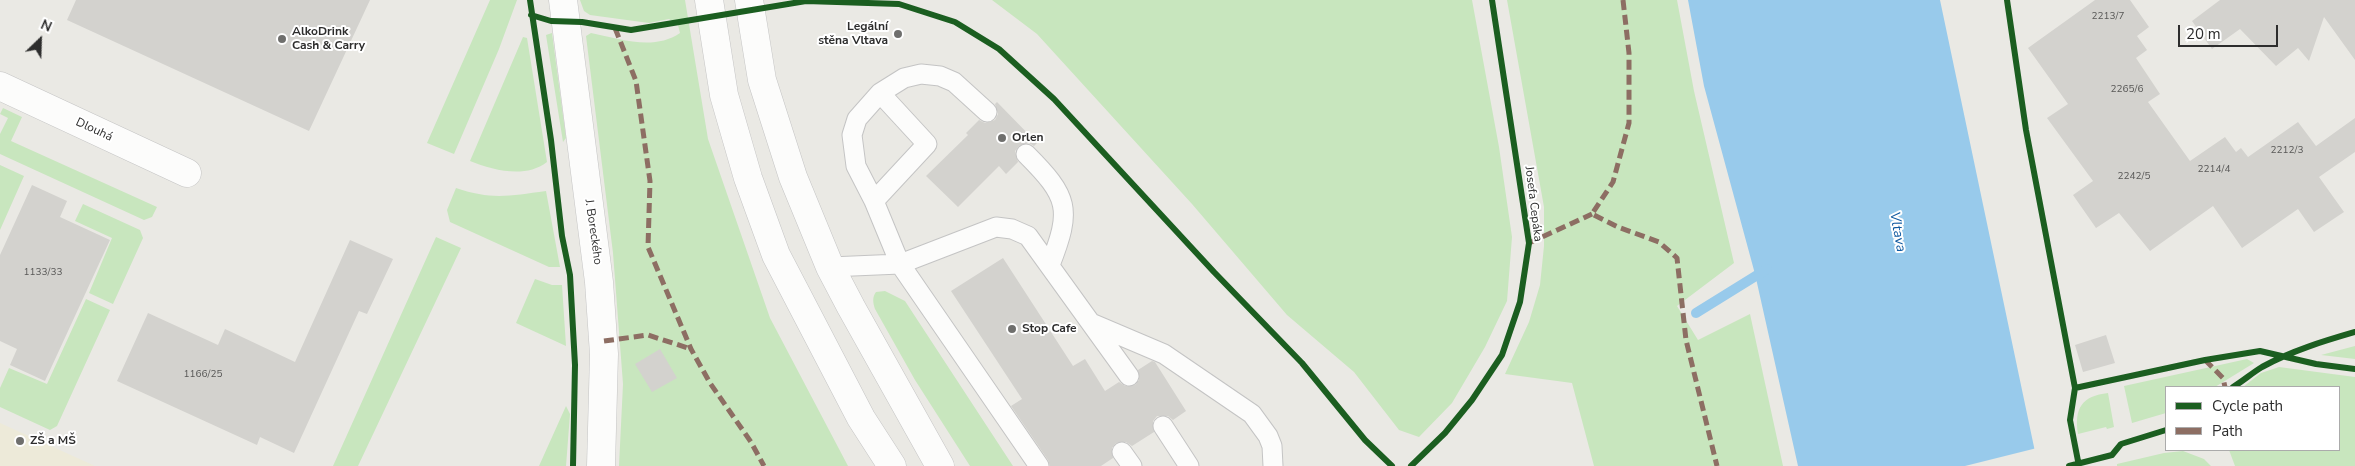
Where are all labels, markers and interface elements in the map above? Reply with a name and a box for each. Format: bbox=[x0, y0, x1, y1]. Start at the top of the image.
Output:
house number: 2213/7 bbox=[2092, 11, 2124, 23]
north arrow bbox=[15, 15, 65, 65]
text: N bbox=[38, 15, 55, 37]
scale bar bbox=[2180, 15, 2280, 47]
place label: Legální stěna Vltava bbox=[818, 20, 888, 48]
text: 20 m bbox=[2186, 24, 2221, 44]
place label: AlkoDrink Cash & Carry bbox=[292, 25, 365, 53]
marker: Legální stěna Vltava bbox=[892, 28, 904, 40]
marker: AlkoDrink Cash & Carry bbox=[276, 33, 288, 45]
house number: 2265/6 bbox=[2111, 84, 2143, 96]
street label: Dlouhá bbox=[73, 115, 115, 145]
place label: Orlen bbox=[1012, 131, 1043, 145]
marker: Orlen bbox=[996, 132, 1008, 144]
house number: 2212/3 bbox=[2271, 145, 2303, 157]
house number: 2214/4 bbox=[2198, 164, 2230, 176]
street label: Josefa Cepáka bbox=[1521, 166, 1545, 242]
house number: 2242/5 bbox=[2118, 171, 2150, 183]
street label: J. Boreckého bbox=[581, 198, 605, 266]
water label: Vltava bbox=[1885, 211, 1909, 253]
house number: 1133/33 bbox=[24, 267, 62, 279]
place label: Stop Cafe bbox=[1022, 322, 1077, 336]
marker: Stop Cafe bbox=[1006, 323, 1018, 335]
house number: 1166/25 bbox=[184, 369, 222, 381]
legend bbox=[2165, 386, 2340, 451]
text: Cycle path bbox=[2212, 396, 2283, 416]
text: Path bbox=[2212, 421, 2243, 441]
place label: ZŠ a MŠ bbox=[30, 434, 76, 448]
marker: ZŠ a MŠ bbox=[14, 435, 26, 447]

